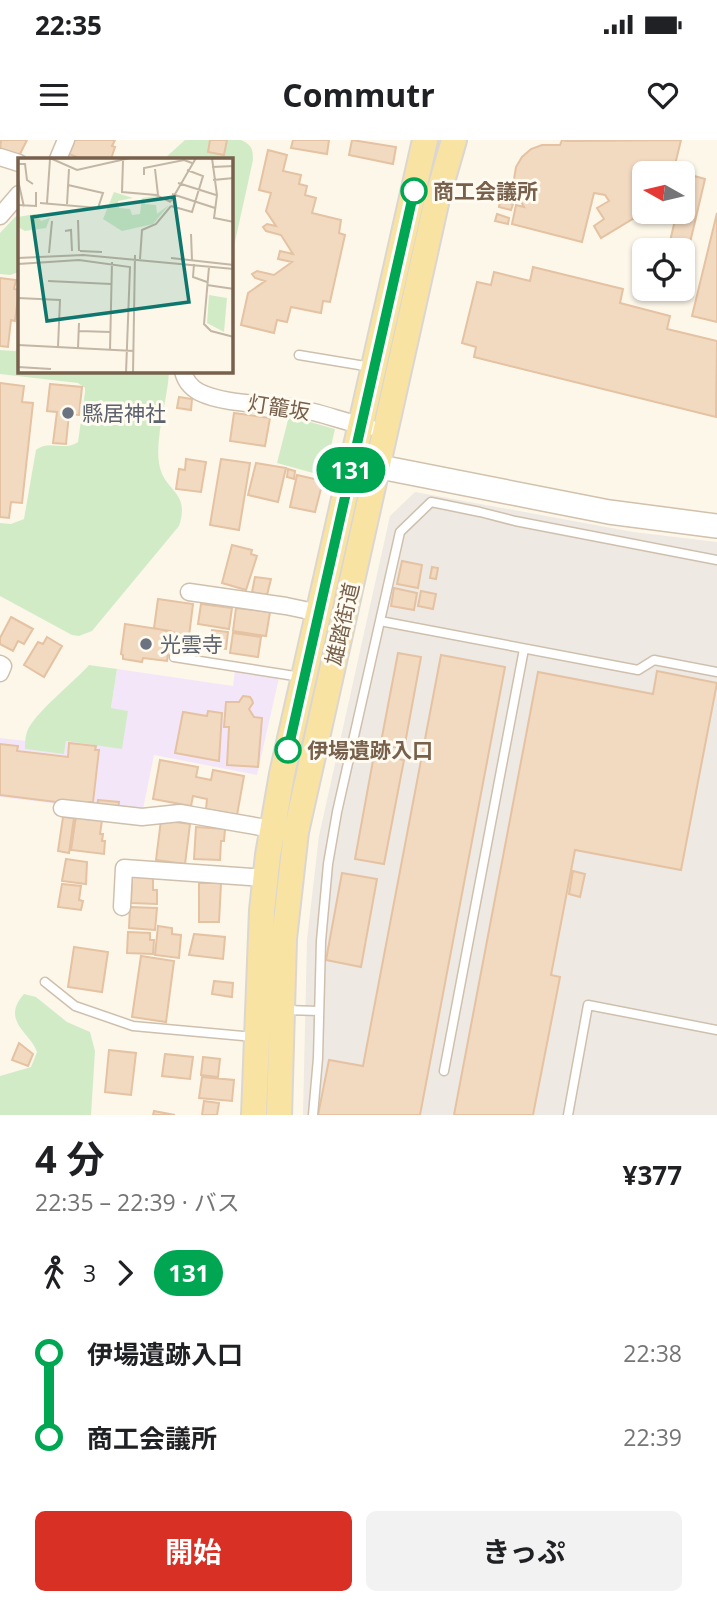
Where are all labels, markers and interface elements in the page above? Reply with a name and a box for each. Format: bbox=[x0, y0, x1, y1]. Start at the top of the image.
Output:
text: 22:35 bbox=[35, 7, 102, 43]
text: Commutr bbox=[282, 73, 435, 116]
icon: menu bbox=[35, 76, 73, 114]
icon: heart bbox=[644, 76, 682, 114]
inset map bbox=[18, 158, 233, 373]
north arrow bbox=[632, 161, 695, 224]
map controls bbox=[632, 161, 695, 301]
place label: 商工会議所 bbox=[433, 177, 538, 205]
marker: 商工会議所 bbox=[401, 178, 427, 204]
button: locate bbox=[632, 238, 695, 301]
street label: 灯籠坂 bbox=[246, 388, 312, 426]
place label: 縣居神社 bbox=[82, 399, 166, 427]
marker: 縣居神社 bbox=[60, 405, 76, 421]
line badge: 131 bbox=[311, 447, 391, 493]
text: 131 bbox=[330, 453, 372, 486]
street label: 雄踏街道 bbox=[319, 580, 365, 668]
place label: 光雲寺 bbox=[160, 630, 223, 658]
marker: 光雲寺 bbox=[138, 636, 154, 652]
place label: 伊場遺跡入口 bbox=[307, 736, 433, 764]
marker: 伊場遺跡入口 bbox=[275, 737, 301, 763]
text: 4 分 bbox=[35, 1132, 105, 1184]
text: ¥377 bbox=[623, 1157, 682, 1193]
text: 22:35 – 22:39 · バス bbox=[35, 1186, 240, 1218]
icon: walk bbox=[35, 1254, 73, 1292]
icon: forward bbox=[106, 1254, 144, 1292]
text: 131 bbox=[168, 1256, 209, 1289]
text: 3 bbox=[83, 1257, 96, 1289]
text: 伊場遺跡入口 bbox=[87, 1336, 243, 1372]
text: 22:38 bbox=[623, 1337, 682, 1369]
text: 商工会議所 bbox=[87, 1420, 217, 1456]
text: 22:39 bbox=[623, 1421, 682, 1453]
button: 開始 bbox=[35, 1511, 352, 1591]
button: きっぷ bbox=[366, 1511, 682, 1591]

